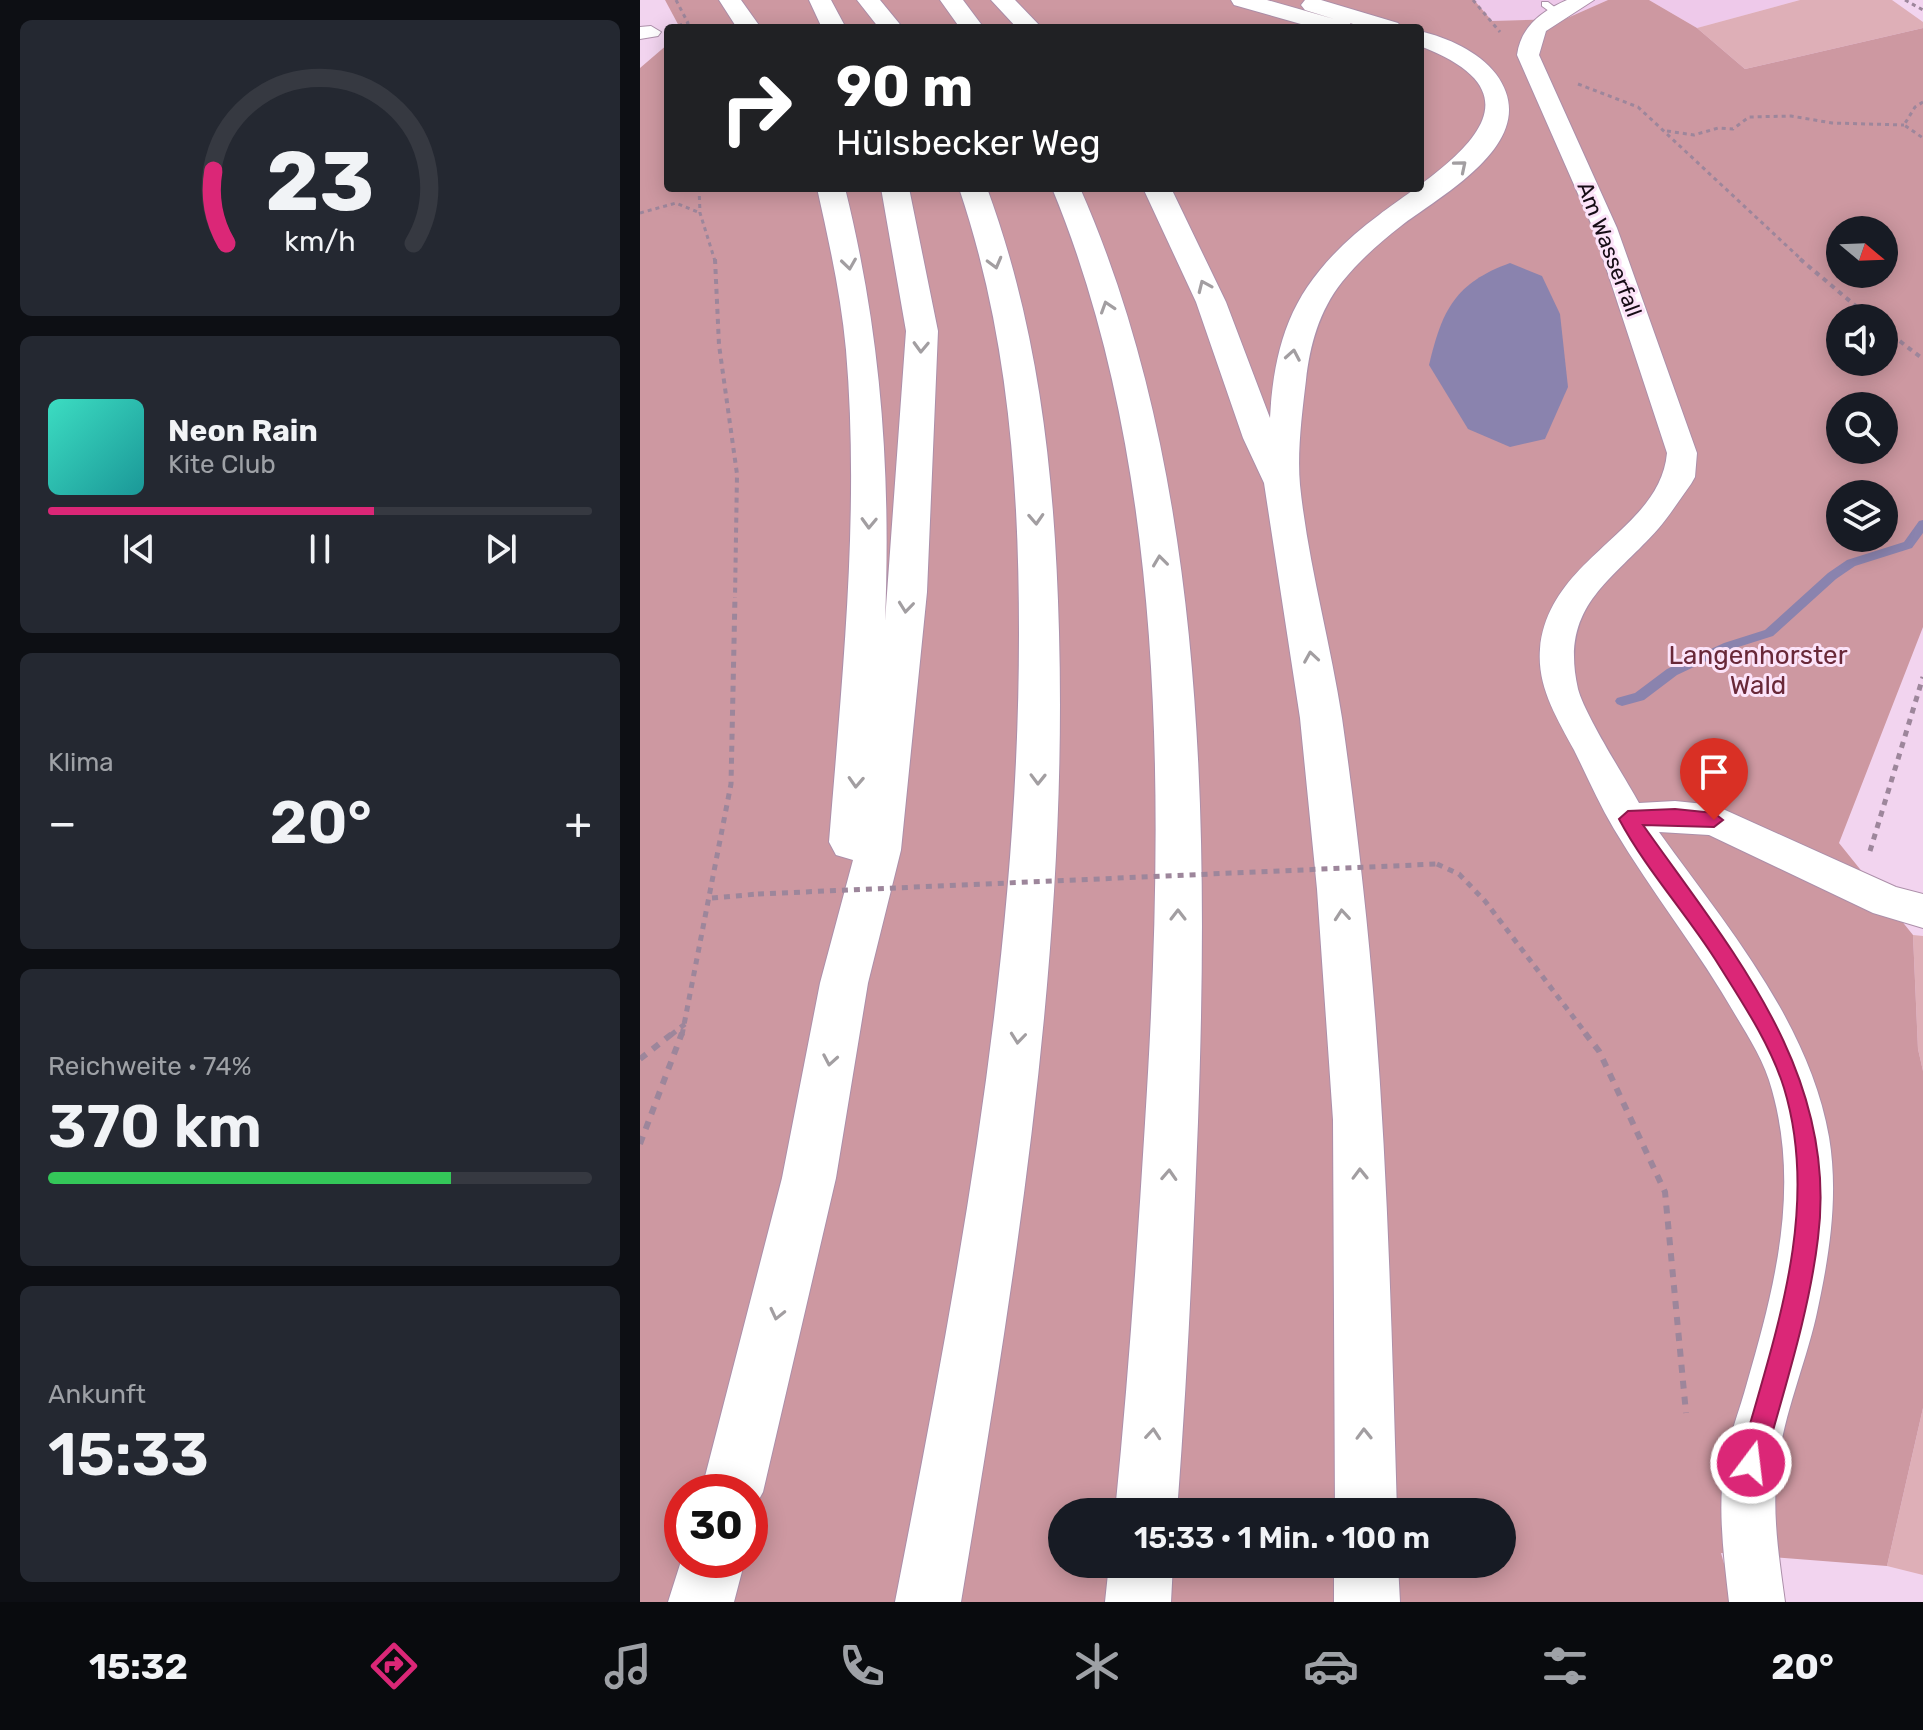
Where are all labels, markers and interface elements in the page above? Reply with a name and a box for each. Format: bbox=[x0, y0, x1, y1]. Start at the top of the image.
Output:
text: 90 m bbox=[836, 54, 973, 120]
icon: right bbox=[704, 56, 808, 160]
text: Hülsbecker Weg bbox=[836, 121, 1101, 164]
text: 23 bbox=[266, 132, 374, 231]
one-way arrow bbox=[1452, 161, 1467, 176]
street label: Am Wasserfall bbox=[1571, 178, 1648, 321]
north arrow bbox=[1826, 216, 1898, 288]
map controls bbox=[1826, 216, 1898, 552]
text: km/h bbox=[284, 224, 356, 258]
one-way arrow bbox=[986, 255, 1003, 269]
one-way arrow bbox=[840, 257, 857, 271]
one-way arrow bbox=[1198, 280, 1214, 295]
one-way arrow bbox=[1101, 301, 1117, 315]
button: sound bbox=[1826, 304, 1898, 376]
one-way arrow bbox=[913, 341, 930, 354]
one-way arrow bbox=[1284, 348, 1301, 362]
button: search bbox=[1826, 392, 1898, 464]
text: Neon Rain bbox=[168, 413, 318, 449]
text: Kite Club bbox=[168, 449, 276, 480]
button: layers bbox=[1826, 480, 1898, 552]
one-way arrow bbox=[1027, 513, 1044, 526]
one-way arrow bbox=[861, 517, 878, 530]
icon: previous bbox=[117, 527, 161, 571]
icon: pause bbox=[298, 527, 342, 571]
icon: next bbox=[479, 527, 523, 571]
one-way arrow bbox=[1151, 554, 1168, 567]
one-way arrow bbox=[898, 601, 915, 614]
park label: Langenhorster Wald bbox=[1668, 640, 1848, 701]
one-way arrow bbox=[1303, 650, 1320, 664]
pin bbox=[1680, 738, 1748, 820]
text: Klima bbox=[48, 747, 114, 778]
icon: arrive bbox=[1692, 750, 1736, 794]
one-way arrow bbox=[1029, 773, 1046, 786]
one-way arrow bbox=[847, 776, 864, 789]
text: 20° bbox=[269, 787, 372, 858]
text: − bbox=[48, 797, 77, 849]
text: + bbox=[565, 797, 592, 849]
one-way arrow bbox=[1169, 908, 1187, 921]
one-way arrow bbox=[1334, 908, 1351, 921]
one-way arrow bbox=[1010, 1031, 1027, 1045]
text: Reichweite · 74% bbox=[48, 1051, 252, 1082]
one-way arrow bbox=[823, 1053, 840, 1066]
text: 370 km bbox=[48, 1091, 262, 1162]
one-way arrow bbox=[1351, 1167, 1369, 1180]
one-way arrow bbox=[1161, 1168, 1178, 1181]
one-way arrow bbox=[769, 1307, 786, 1320]
text: Ankunft bbox=[48, 1379, 146, 1410]
text: 15:33 bbox=[48, 1419, 209, 1490]
position arrow bbox=[1709, 1421, 1793, 1505]
one-way arrow bbox=[1144, 1427, 1161, 1440]
one-way arrow bbox=[1356, 1427, 1373, 1440]
speed limit sign: 30 bbox=[664, 1474, 768, 1578]
text: 15:33 · 1 Min. · 100 m bbox=[1134, 1520, 1430, 1556]
icon: directions bbox=[366, 1638, 422, 1694]
icon: music bbox=[600, 1638, 656, 1694]
icon: phone bbox=[834, 1638, 890, 1694]
icon: climate bbox=[1069, 1638, 1125, 1694]
icon: car bbox=[1303, 1638, 1359, 1694]
icon: filters bbox=[1537, 1638, 1593, 1694]
text: 15:32 bbox=[89, 1645, 188, 1688]
text: 20° bbox=[1771, 1645, 1834, 1688]

